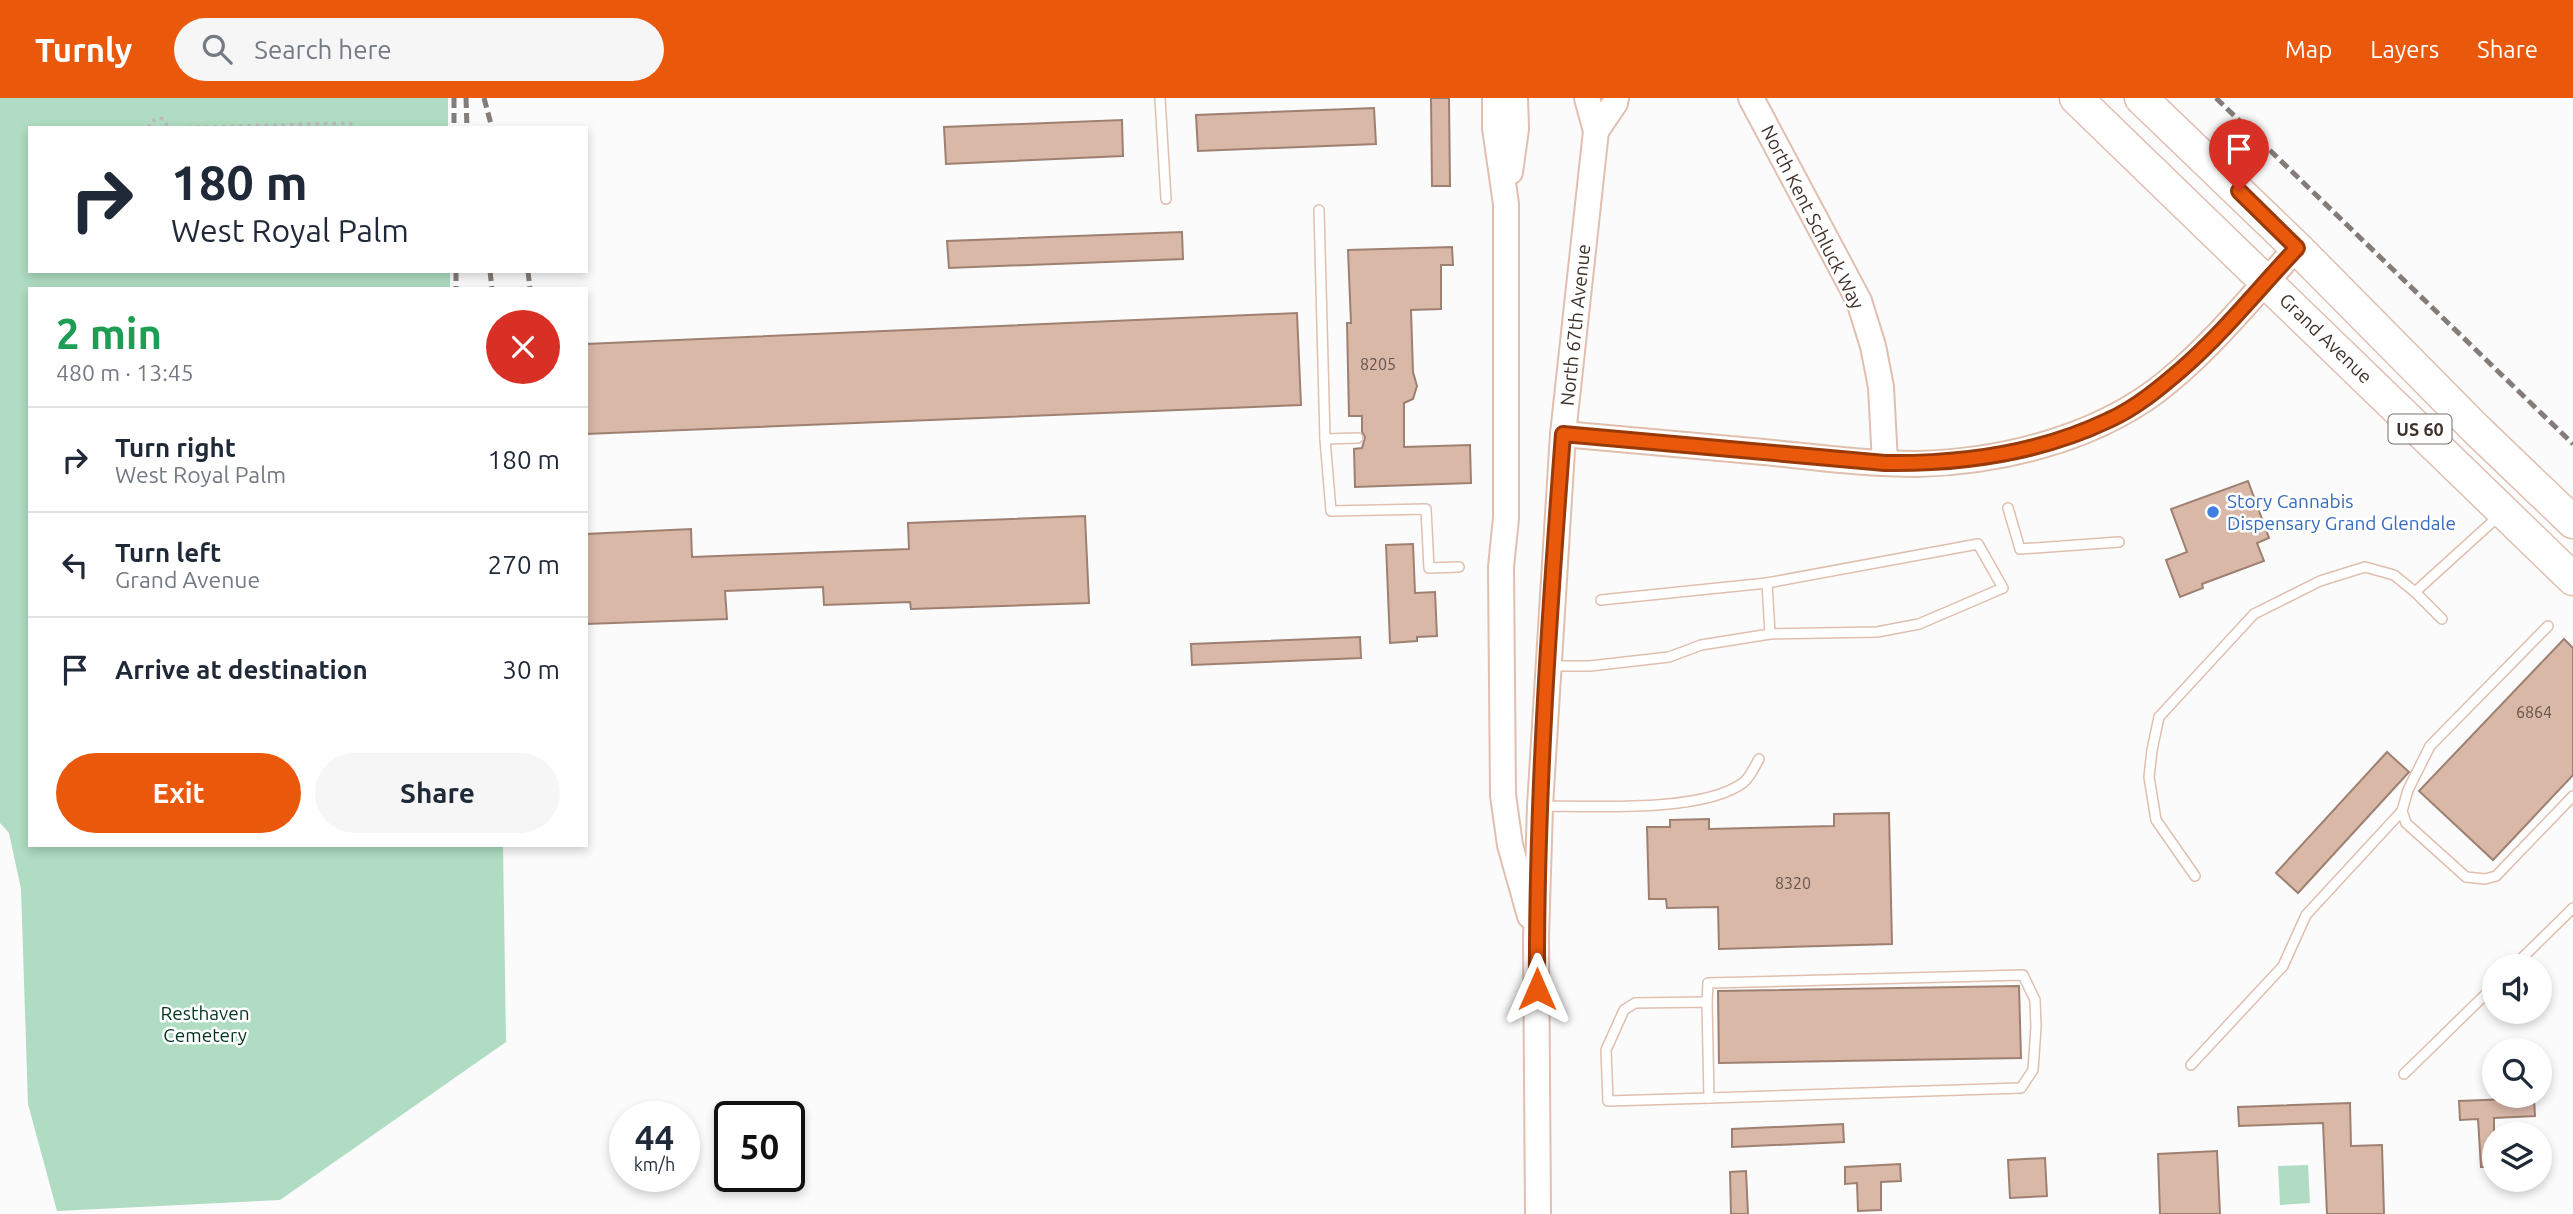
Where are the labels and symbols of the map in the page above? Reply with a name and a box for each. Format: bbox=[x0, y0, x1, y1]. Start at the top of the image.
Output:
pin bbox=[2209, 119, 2269, 191]
street label: North Kent Schluck Way bbox=[1757, 121, 1869, 313]
street label: North 67th Avenue bbox=[1556, 243, 1594, 407]
street label: Grand Avenue bbox=[2275, 288, 2377, 388]
house number: 8205 bbox=[1360, 355, 1396, 373]
road number: US 60 bbox=[2388, 414, 2452, 444]
place label: Story Cannabis Dispensary Grand Glendale bbox=[2227, 490, 2456, 534]
marker: Story Cannabis Dispensary Grand Glendale bbox=[2205, 504, 2221, 520]
house number: 6864 bbox=[2516, 703, 2552, 721]
house number: 8320 bbox=[1775, 874, 1811, 892]
position arrow bbox=[1500, 952, 1574, 1026]
park label: Resthaven Cemetery bbox=[160, 1002, 250, 1046]
speed limit sign: 50 bbox=[714, 1101, 805, 1192]

